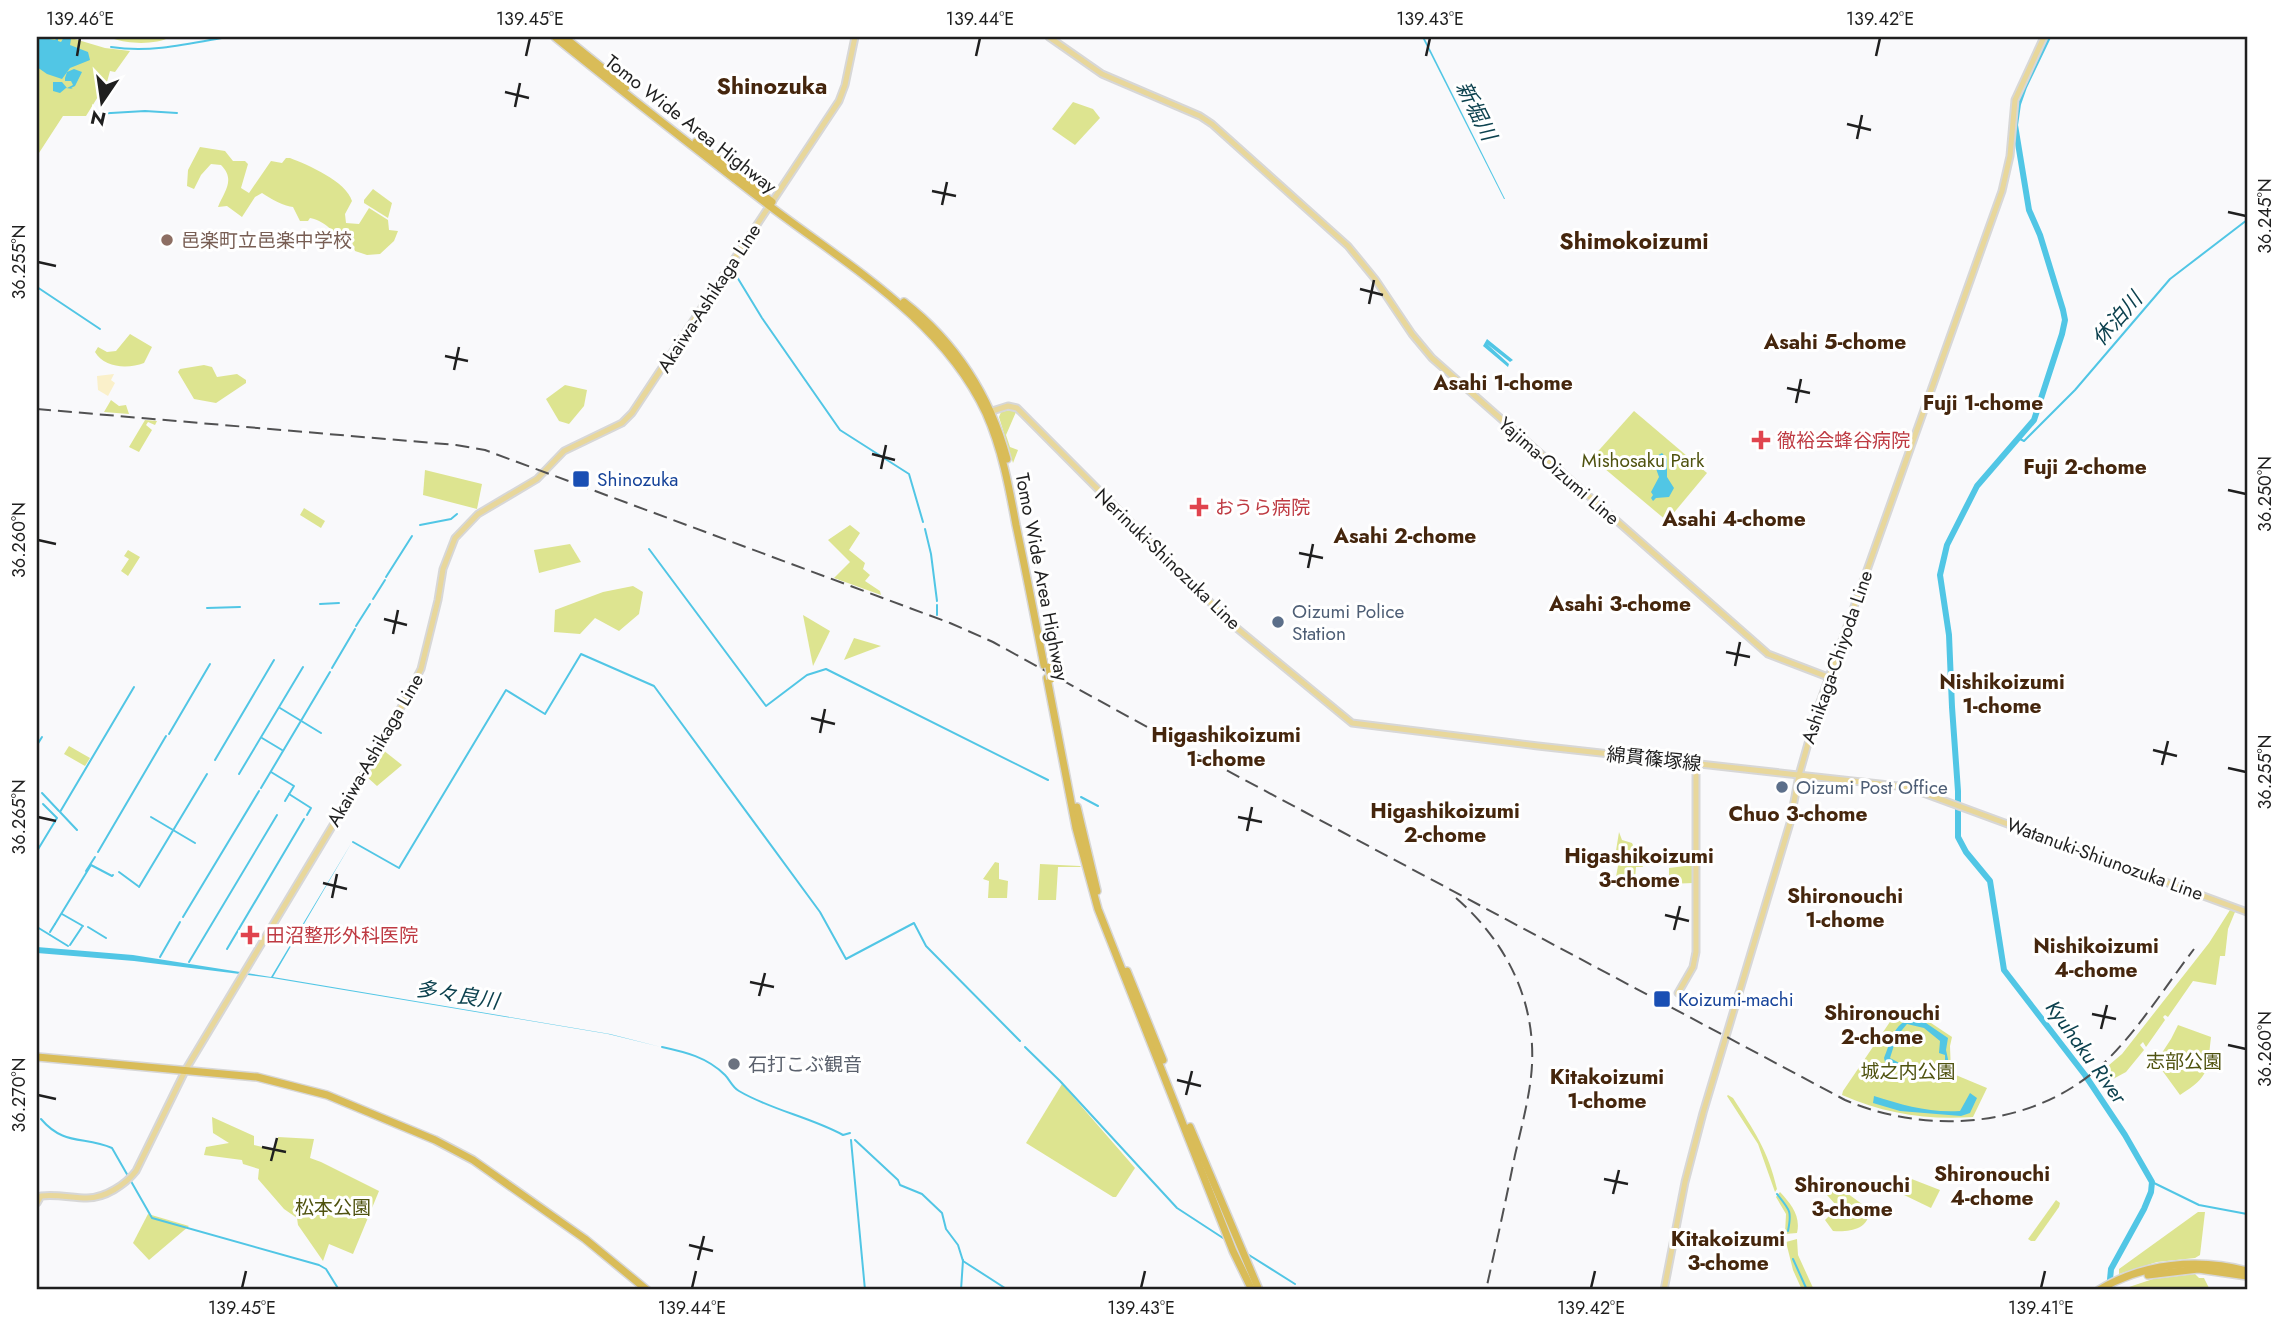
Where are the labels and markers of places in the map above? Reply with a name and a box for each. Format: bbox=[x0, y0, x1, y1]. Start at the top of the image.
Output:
place label: 邑楽町立邑楽中学校 bbox=[181, 227, 352, 254]
marker: 邑楽町立邑楽中学校 bbox=[159, 232, 175, 248]
place label: 徹裕会蜂谷病院 bbox=[1777, 427, 1910, 454]
marker: 徹裕会蜂谷病院 bbox=[1751, 430, 1771, 450]
place label: Shinozuka bbox=[597, 466, 678, 493]
marker: Shinozuka bbox=[571, 469, 591, 489]
place label: おうら病院 bbox=[1215, 494, 1310, 521]
marker: おうら病院 bbox=[1189, 497, 1209, 517]
place label: Oizumi Police Station bbox=[1292, 598, 1405, 647]
marker: Oizumi Police Station bbox=[1270, 614, 1286, 630]
place label: Oizumi Post Office bbox=[1796, 774, 1948, 801]
marker: Oizumi Post Office bbox=[1774, 779, 1790, 795]
place label: 田沼整形外科医院 bbox=[266, 922, 418, 949]
marker: 田沼整形外科医院 bbox=[240, 925, 260, 945]
place label: Koizumi-machi bbox=[1678, 986, 1794, 1013]
marker: Koizumi-machi bbox=[1652, 989, 1672, 1009]
place label: 石打こぶ観音 bbox=[748, 1051, 862, 1078]
marker: 石打こぶ観音 bbox=[726, 1056, 742, 1072]

